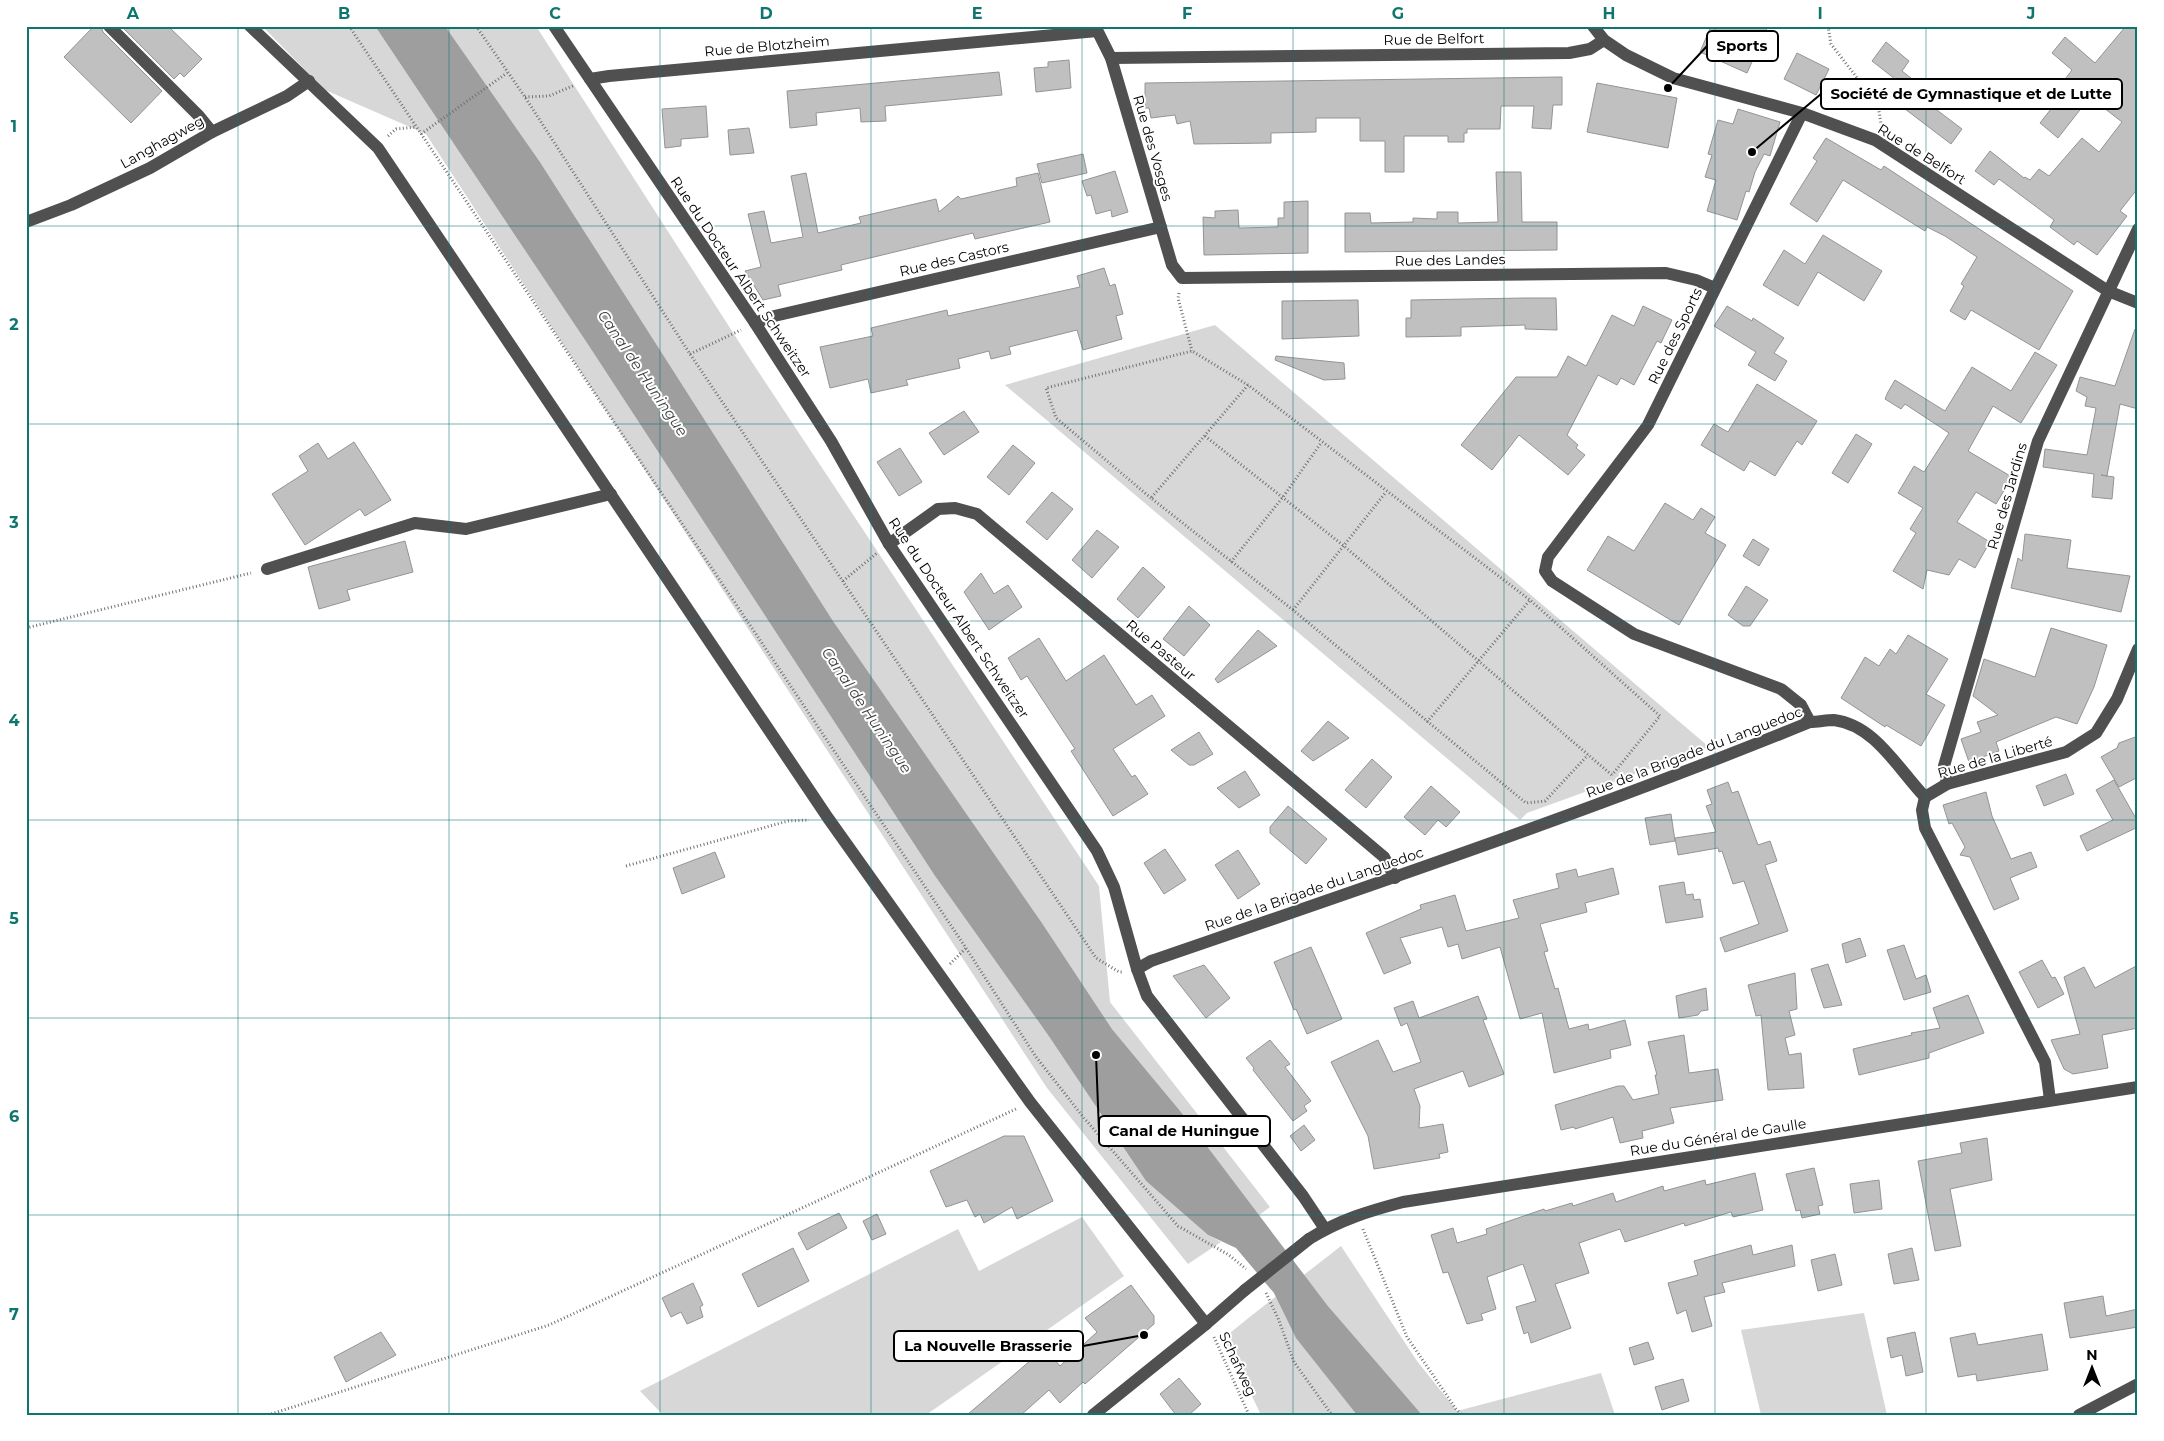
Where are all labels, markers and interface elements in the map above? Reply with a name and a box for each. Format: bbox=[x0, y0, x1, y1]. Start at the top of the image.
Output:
text: A bbox=[126, 4, 140, 23]
text: B bbox=[338, 4, 350, 23]
text: C bbox=[549, 4, 561, 23]
text: D bbox=[759, 4, 773, 23]
text: E bbox=[972, 4, 982, 23]
text: F bbox=[1182, 4, 1192, 23]
text: G bbox=[1392, 4, 1404, 23]
text: H bbox=[1603, 4, 1615, 23]
text: I bbox=[1817, 4, 1823, 23]
text: J bbox=[2026, 4, 2035, 23]
street label: Rue de Belfort bbox=[1383, 29, 1485, 49]
callout: Sports bbox=[1707, 31, 1778, 61]
street label: Rue de Blotzheim bbox=[704, 32, 830, 60]
text: Sports bbox=[1717, 36, 1767, 55]
callout: Société de Gymnastique et de Lutte bbox=[1821, 79, 2122, 109]
text: Société de Gymnastique et de Lutte bbox=[1830, 84, 2112, 103]
street label: Rue des Vosges bbox=[1129, 93, 1177, 203]
street label: Langhagweg bbox=[117, 112, 207, 172]
text: 1 bbox=[11, 117, 17, 136]
street label: Rue de Belfort bbox=[1874, 120, 1970, 189]
street label: Rue du Docteur Albert Schweitzer bbox=[667, 173, 815, 381]
street label: Rue des Castors bbox=[898, 238, 1011, 280]
street label: Rue des Landes bbox=[1394, 250, 1506, 270]
street label: Rue des Sports bbox=[1644, 285, 1706, 387]
water label: Canal de Huningue bbox=[594, 306, 692, 440]
text: 2 bbox=[9, 315, 19, 334]
street label: Rue des Jardins bbox=[1983, 440, 2031, 552]
text: 3 bbox=[8, 513, 19, 532]
street label: Rue du Docteur Albert Schweitzer bbox=[885, 514, 1033, 722]
street label: Rue Pasteur bbox=[1122, 616, 1200, 685]
water label: Canal de Huningue bbox=[818, 643, 916, 777]
street label: Rue de la Brigade du Languedoc bbox=[1583, 702, 1805, 802]
text: 4 bbox=[8, 711, 20, 730]
street label: Rue de la Liberté bbox=[1936, 732, 2054, 782]
street label: Rue de la Brigade du Languedoc bbox=[1202, 843, 1426, 935]
text: 5 bbox=[9, 909, 19, 928]
text: 6 bbox=[9, 1107, 19, 1126]
street label: Rue du Général de Gaulle bbox=[1629, 1114, 1807, 1160]
callout: Canal de Huningue bbox=[1099, 1116, 1270, 1146]
text: Canal de Huningue bbox=[1109, 1121, 1259, 1140]
text: 7 bbox=[9, 1305, 19, 1324]
street label: Schafweg bbox=[1215, 1329, 1261, 1399]
callout: La Nouvelle Brasserie bbox=[894, 1331, 1083, 1361]
text: La Nouvelle Brasserie bbox=[904, 1336, 1072, 1355]
north arrow bbox=[2066, 1344, 2116, 1394]
text: N bbox=[2086, 1346, 2098, 1364]

